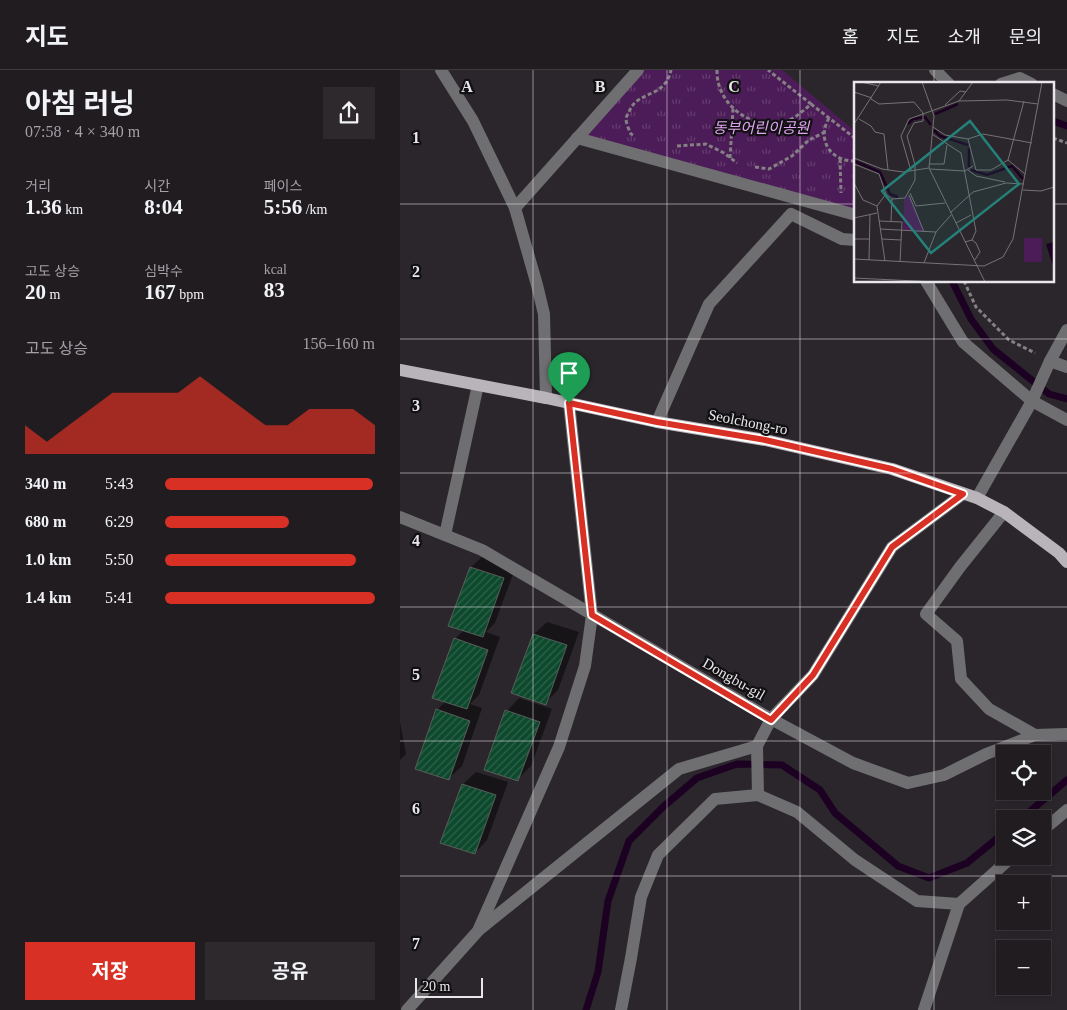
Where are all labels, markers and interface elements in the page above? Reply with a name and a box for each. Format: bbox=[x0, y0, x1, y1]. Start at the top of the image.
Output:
text: 지도 bbox=[25, 24, 69, 50]
text: 홈 bbox=[842, 27, 859, 47]
text: 지도 bbox=[887, 27, 920, 47]
text: 소개 bbox=[948, 27, 981, 47]
text: 문의 bbox=[1009, 27, 1042, 47]
text: A bbox=[461, 78, 473, 95]
text: B bbox=[595, 78, 606, 95]
text: C bbox=[728, 78, 740, 95]
inset map bbox=[854, 82, 1054, 282]
button: share bbox=[323, 87, 375, 139]
text: 아침 러닝 bbox=[25, 88, 135, 119]
park label: 동부어린이공원 bbox=[713, 120, 810, 136]
text: 07:58 · 4 × 340 m bbox=[25, 123, 140, 140]
text: 1 bbox=[412, 129, 420, 146]
text: 거리 bbox=[25, 179, 51, 194]
text: 시간 bbox=[144, 179, 170, 194]
text: 페이스 bbox=[264, 179, 302, 194]
text: 1.36 bbox=[25, 195, 62, 219]
text: 8:04 bbox=[144, 195, 183, 219]
text: 5:56 bbox=[264, 195, 302, 219]
text: km bbox=[62, 202, 83, 217]
text: /km bbox=[302, 202, 327, 217]
text: kcal bbox=[264, 262, 287, 277]
text: 2 bbox=[412, 263, 420, 280]
text: 고도 상승 bbox=[25, 264, 80, 279]
text: 심박수 bbox=[144, 264, 183, 279]
text: 83 bbox=[264, 278, 285, 302]
text: 20 bbox=[25, 280, 46, 304]
text: 167 bbox=[144, 280, 176, 304]
text: m bbox=[46, 287, 60, 302]
text: bpm bbox=[176, 287, 204, 302]
text: 156–160 m bbox=[303, 335, 375, 352]
text: 고도 상승 bbox=[25, 340, 88, 357]
pin bbox=[548, 352, 590, 403]
icon: arrive bbox=[555, 359, 583, 387]
text: 3 bbox=[412, 397, 420, 414]
street label: Seolchong-ro bbox=[707, 406, 789, 438]
text: 340 m bbox=[25, 475, 66, 492]
text: 5:43 bbox=[105, 475, 133, 492]
text: 680 m bbox=[25, 513, 66, 530]
text: 6:29 bbox=[105, 513, 133, 530]
text: 4 bbox=[412, 532, 420, 549]
text: 1.0 km bbox=[25, 551, 71, 568]
text: 5:50 bbox=[105, 551, 133, 568]
text: 1.4 km bbox=[25, 589, 71, 606]
text: 5:41 bbox=[105, 589, 133, 606]
street label: Dongbu-gil bbox=[700, 655, 768, 703]
text: 5 bbox=[412, 666, 420, 683]
map controls bbox=[996, 745, 1051, 995]
button: locate bbox=[996, 745, 1051, 800]
text: 6 bbox=[412, 800, 420, 817]
button: layers bbox=[996, 810, 1051, 865]
button: + bbox=[996, 875, 1051, 930]
text: 7 bbox=[412, 935, 420, 952]
button: − bbox=[996, 940, 1051, 995]
button: 저장 bbox=[25, 942, 195, 1000]
button: 공유 bbox=[205, 942, 375, 1000]
scale bar bbox=[415, 975, 482, 998]
text: 20 m bbox=[422, 979, 450, 994]

